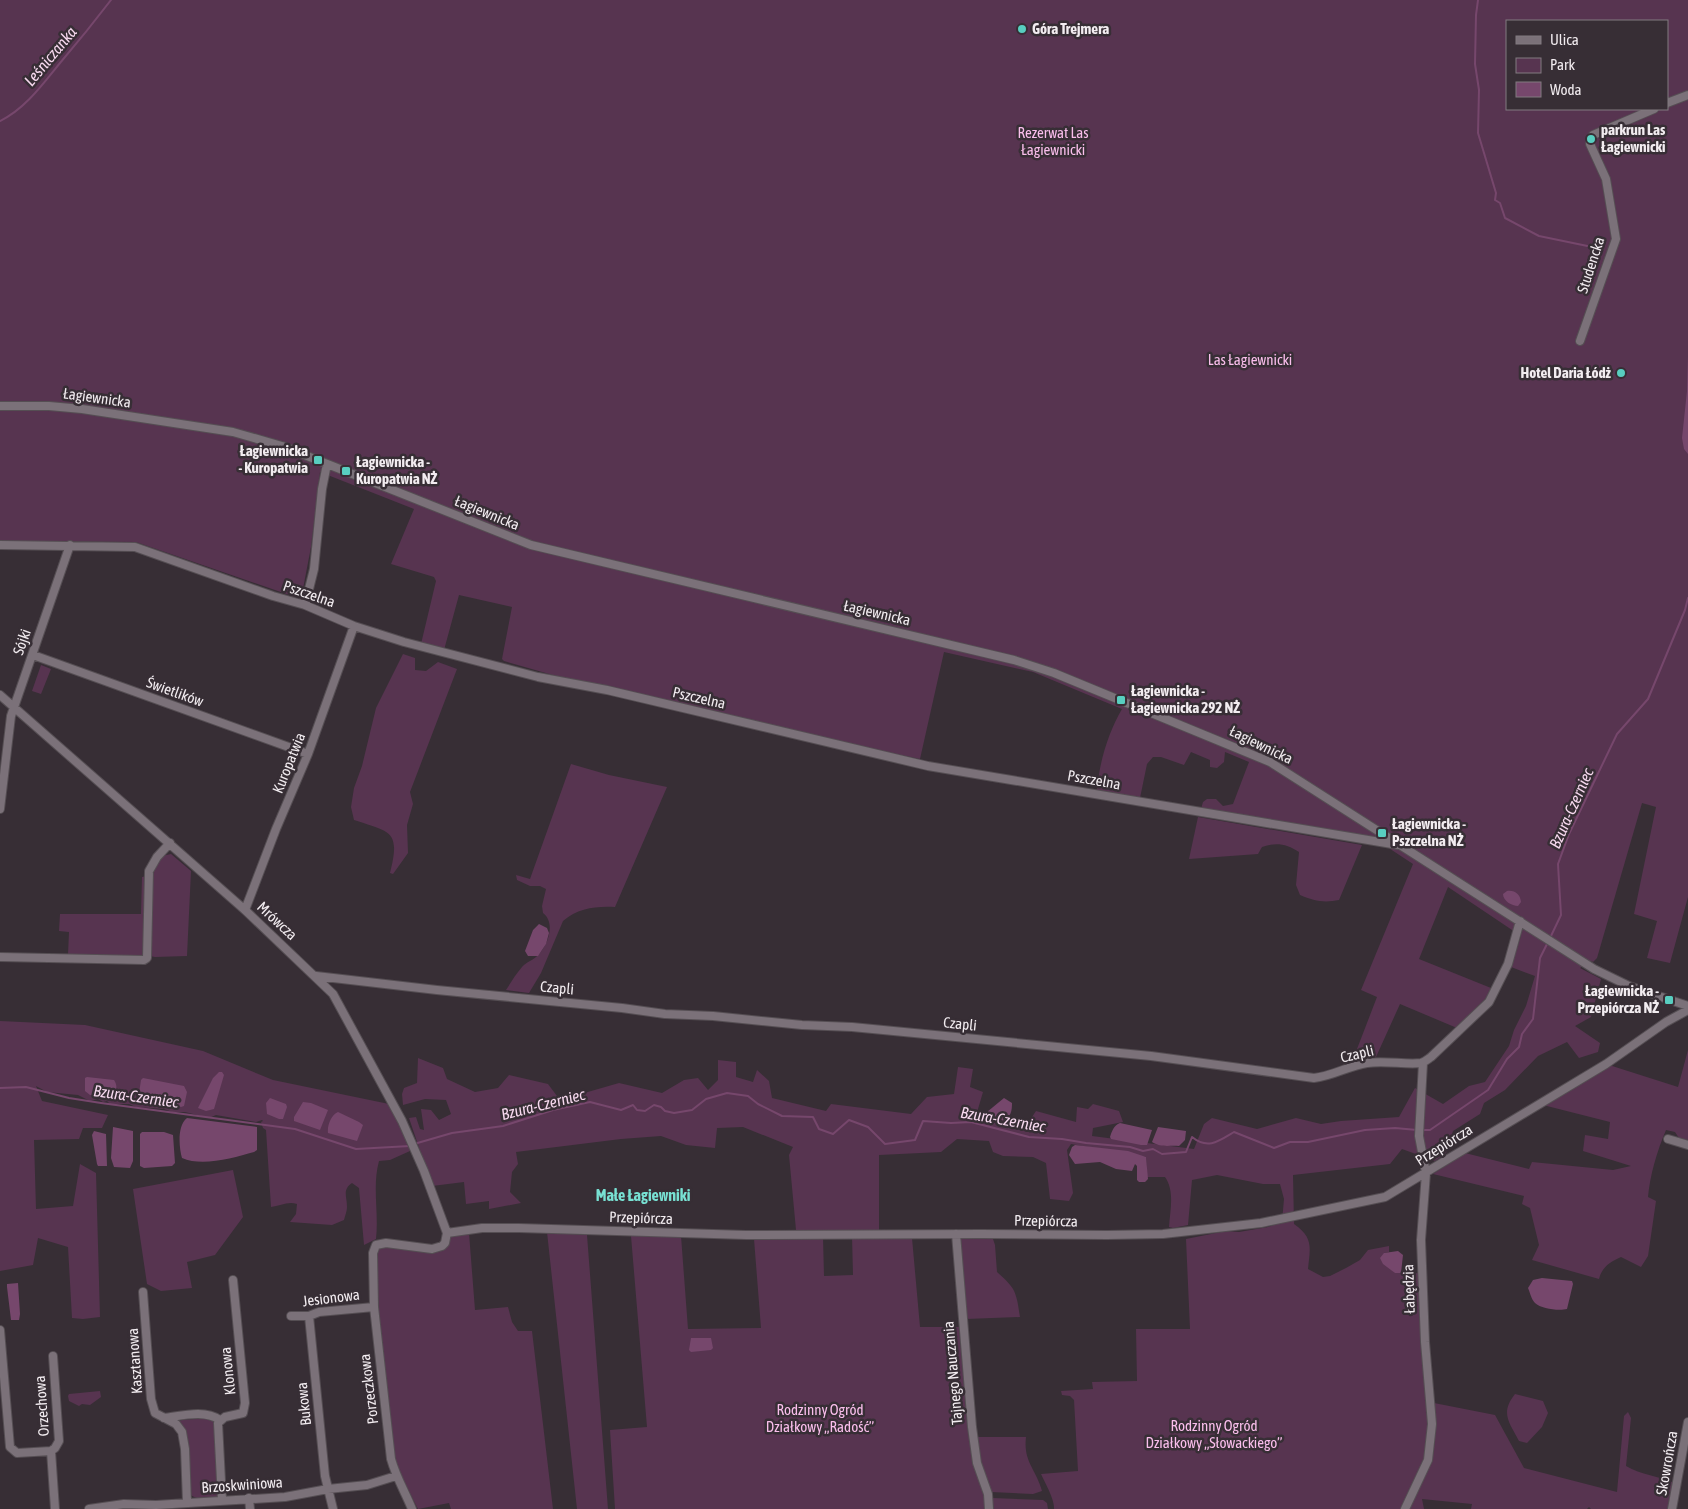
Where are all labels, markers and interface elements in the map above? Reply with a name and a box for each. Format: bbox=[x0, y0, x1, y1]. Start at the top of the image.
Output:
place label: Góra Trejmera bbox=[1032, 20, 1109, 37]
legend bbox=[1506, 20, 1668, 110]
water label: Leśniczanka bbox=[20, 22, 80, 89]
marker: Góra Trejmera bbox=[1016, 23, 1028, 35]
text: Ulica bbox=[1550, 31, 1579, 48]
text: Park bbox=[1550, 56, 1575, 73]
text: Woda bbox=[1550, 81, 1582, 98]
place label: parkrun Las Łagiewnicki bbox=[1601, 121, 1666, 155]
park label: Rezerwat Las Łagiewnicki bbox=[1017, 124, 1089, 158]
marker: parkrun Las Łagiewnicki bbox=[1585, 133, 1597, 145]
street label: Studencka bbox=[1573, 235, 1608, 295]
park label: Las Łagiewnicki bbox=[1208, 351, 1292, 368]
place label: Hotel Daria Łódż bbox=[1521, 364, 1612, 381]
marker: Hotel Daria Łódż bbox=[1615, 367, 1627, 379]
street label: Łagiewnicka bbox=[62, 384, 132, 411]
place label: Łagiewnicka - Kuropatwia bbox=[238, 442, 308, 476]
place label: Łagiewnicka - Kuropatwia NŻ bbox=[356, 453, 438, 487]
marker: Łagiewnicka - Kuropatwia bbox=[312, 454, 324, 466]
marker: Łagiewnicka - Kuropatwia NŻ bbox=[340, 465, 352, 477]
street label: Łagiewnicka bbox=[452, 492, 522, 533]
street label: Pszczelna bbox=[281, 577, 337, 610]
street label: Łagiewnicka bbox=[842, 597, 912, 628]
street label: Sójki bbox=[9, 627, 34, 657]
street label: Świetlików bbox=[144, 673, 206, 710]
place label: Łagiewnicka - Łagiewnicka 292 NŻ bbox=[1131, 682, 1240, 716]
street label: Pszczelna bbox=[671, 683, 727, 712]
marker: Łagiewnicka - Łagiewnicka 292 NŻ bbox=[1115, 694, 1127, 706]
street label: Łagiewnicka bbox=[1227, 722, 1296, 767]
street label: Kuropatwia bbox=[269, 730, 308, 796]
water label: Bzura-Czerniec bbox=[1545, 764, 1597, 851]
street label: Pszczelna bbox=[1066, 766, 1122, 793]
place label: Łagiewnicka - Pszczelna NŻ bbox=[1392, 815, 1466, 849]
marker: Łagiewnicka - Pszczelna NŻ bbox=[1376, 827, 1388, 839]
street label: Mrówcza bbox=[254, 898, 301, 943]
street label: Czapli bbox=[540, 978, 575, 997]
place label: Łagiewnicka - Przepiórcza NŻ bbox=[1578, 982, 1659, 1016]
marker: Łagiewnicka - Przepiórcza NŻ bbox=[1663, 994, 1675, 1006]
street label: Czapli bbox=[942, 1013, 978, 1034]
street label: Czapli bbox=[1339, 1041, 1375, 1066]
water label: Bzura-Czerniec bbox=[92, 1081, 181, 1111]
water label: Bzura-Czerniec bbox=[499, 1085, 588, 1123]
water label: Bzura-Czerniec bbox=[959, 1103, 1048, 1136]
street label: Przepiórcza bbox=[1412, 1120, 1475, 1169]
district label: Małe Łagiewniki bbox=[596, 1186, 691, 1204]
street label: Przepiórcza bbox=[609, 1208, 673, 1227]
street label: Przepiórcza bbox=[1014, 1211, 1078, 1230]
street label: Łabędzia bbox=[1399, 1264, 1418, 1314]
street label: Jesionowa bbox=[301, 1286, 360, 1309]
street label: Tajnego Nauczania bbox=[940, 1320, 966, 1426]
street label: Kasztanowa bbox=[124, 1328, 145, 1395]
street label: Klonowa bbox=[217, 1346, 238, 1396]
street label: Porzeczkowa bbox=[356, 1353, 381, 1425]
street label: Orzechowa bbox=[31, 1375, 52, 1437]
street label: Bukowa bbox=[293, 1382, 314, 1426]
park label: Rodzinny Ogród Działkowy „Radość” bbox=[766, 1401, 874, 1435]
park label: Rodzinny Ogród Działkowy „Słowackiego” bbox=[1146, 1417, 1282, 1451]
street label: Skowrończa bbox=[1652, 1429, 1681, 1496]
street label: Brzoskwiniowa bbox=[201, 1473, 283, 1496]

